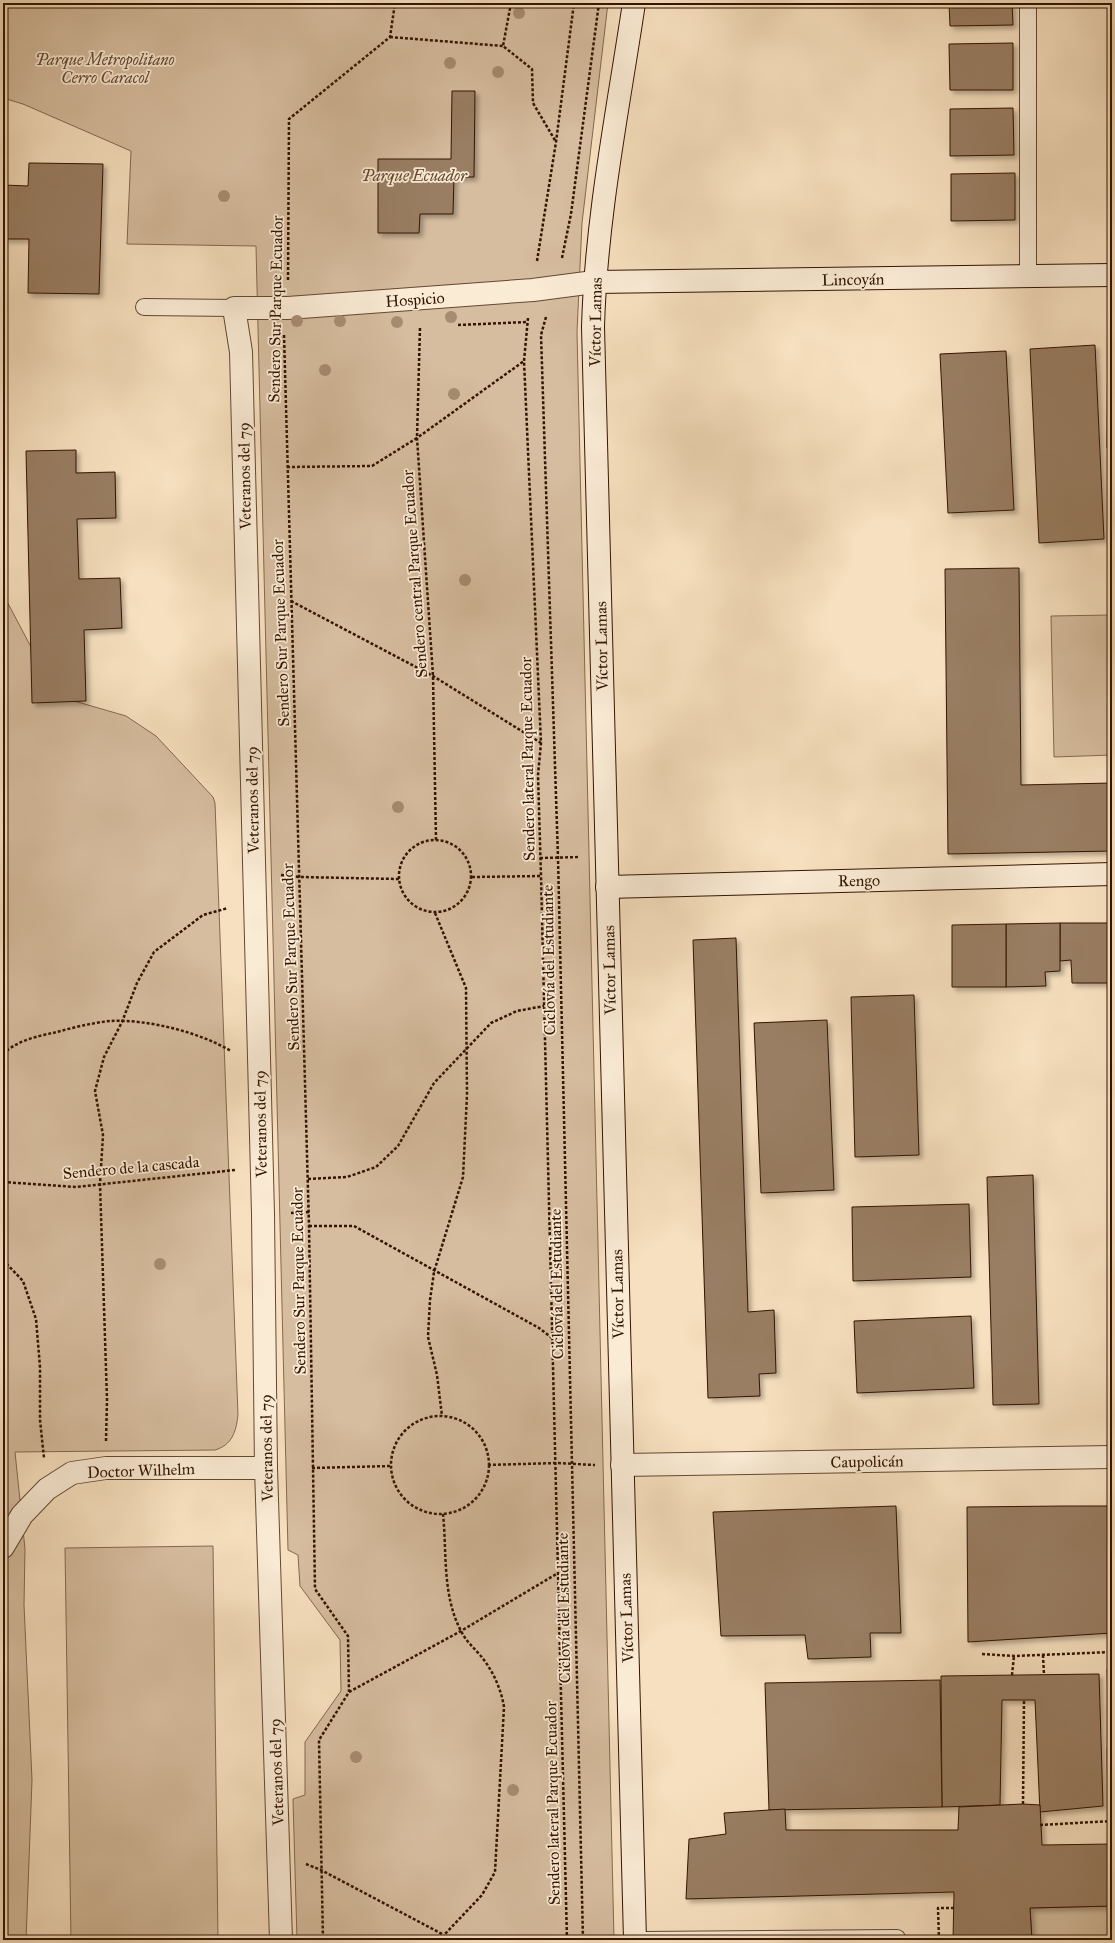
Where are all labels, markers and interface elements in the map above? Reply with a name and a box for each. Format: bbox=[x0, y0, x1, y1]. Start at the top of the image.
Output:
park label: Parque Metropolitano Cerro Caracol bbox=[35, 50, 175, 87]
park label: Parque Ecuador bbox=[361, 166, 468, 185]
street label: Sendero Sur Parque Ecuador bbox=[264, 215, 288, 403]
street label: Lincoyán bbox=[822, 269, 885, 290]
street label: Víctor Lamas bbox=[585, 277, 606, 368]
street label: Hospicio bbox=[385, 288, 445, 311]
street label: Veteranos del 79 bbox=[234, 422, 255, 531]
street label: Sendero central Parque Ecuador bbox=[398, 469, 432, 679]
street label: Sendero Sur Parque Ecuador bbox=[268, 539, 294, 727]
street label: Víctor Lamas bbox=[591, 601, 612, 692]
street label: Sendero lateral Parque Ecuador bbox=[516, 657, 540, 861]
street label: Veteranos del 79 bbox=[242, 746, 263, 855]
street label: Sendero Sur Parque Ecuador bbox=[278, 863, 304, 1051]
street label: Rengo bbox=[838, 871, 880, 891]
street label: Ciclovía del Estudiante bbox=[538, 884, 559, 1035]
street label: Víctor Lamas bbox=[599, 925, 620, 1016]
street label: Veteranos del 79 bbox=[250, 1070, 271, 1179]
street label: Sendero de la cascada bbox=[62, 1152, 200, 1183]
street label: Sendero Sur Parque Ecuador bbox=[287, 1187, 311, 1375]
street label: Ciclovía del Estudiante bbox=[546, 1208, 567, 1359]
street label: Víctor Lamas bbox=[607, 1249, 628, 1340]
street label: Veteranos del 79 bbox=[256, 1394, 277, 1503]
street label: Caupolicán bbox=[830, 1451, 904, 1472]
street label: Doctor Wilhelm bbox=[87, 1459, 196, 1482]
street label: Ciclovía del Estudiante bbox=[553, 1532, 574, 1683]
street label: Víctor Lamas bbox=[615, 1573, 638, 1664]
street label: Sendero lateral Parque Ecuador bbox=[541, 1701, 565, 1905]
street label: Veteranos del 79 bbox=[265, 1718, 288, 1827]

